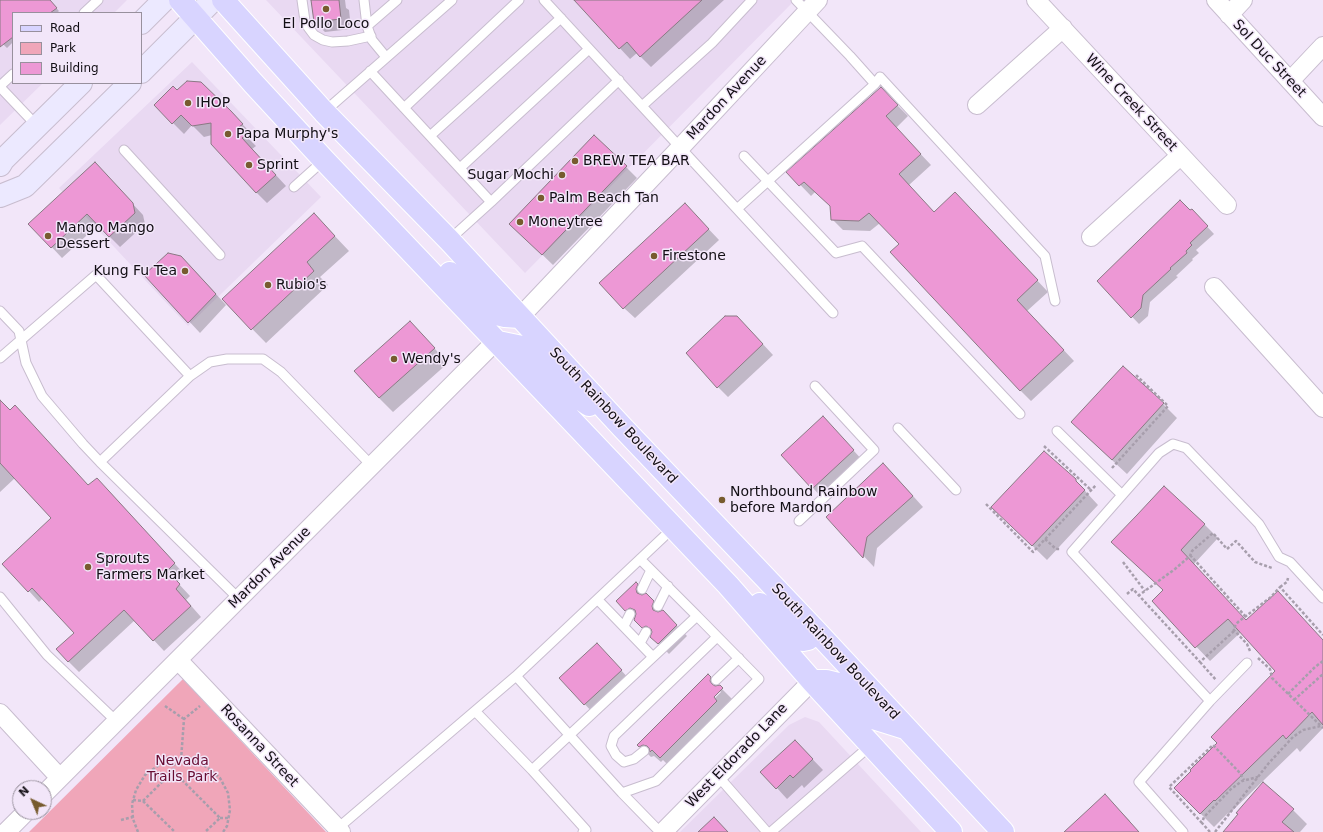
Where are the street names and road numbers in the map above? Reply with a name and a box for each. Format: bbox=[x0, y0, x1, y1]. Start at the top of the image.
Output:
street label: Sol Duc Street bbox=[1229, 17, 1309, 101]
street label: Wine Creek Street bbox=[1082, 51, 1180, 155]
street label: Mardon Avenue bbox=[684, 52, 770, 144]
street label: South Rainbow Boulevard bbox=[545, 344, 681, 488]
street label: Mardon Avenue bbox=[226, 524, 314, 612]
street label: South Rainbow Boulevard bbox=[767, 580, 903, 724]
street label: West Eldorado Lane bbox=[683, 700, 791, 812]
street label: Rosanna Street bbox=[216, 701, 302, 791]

